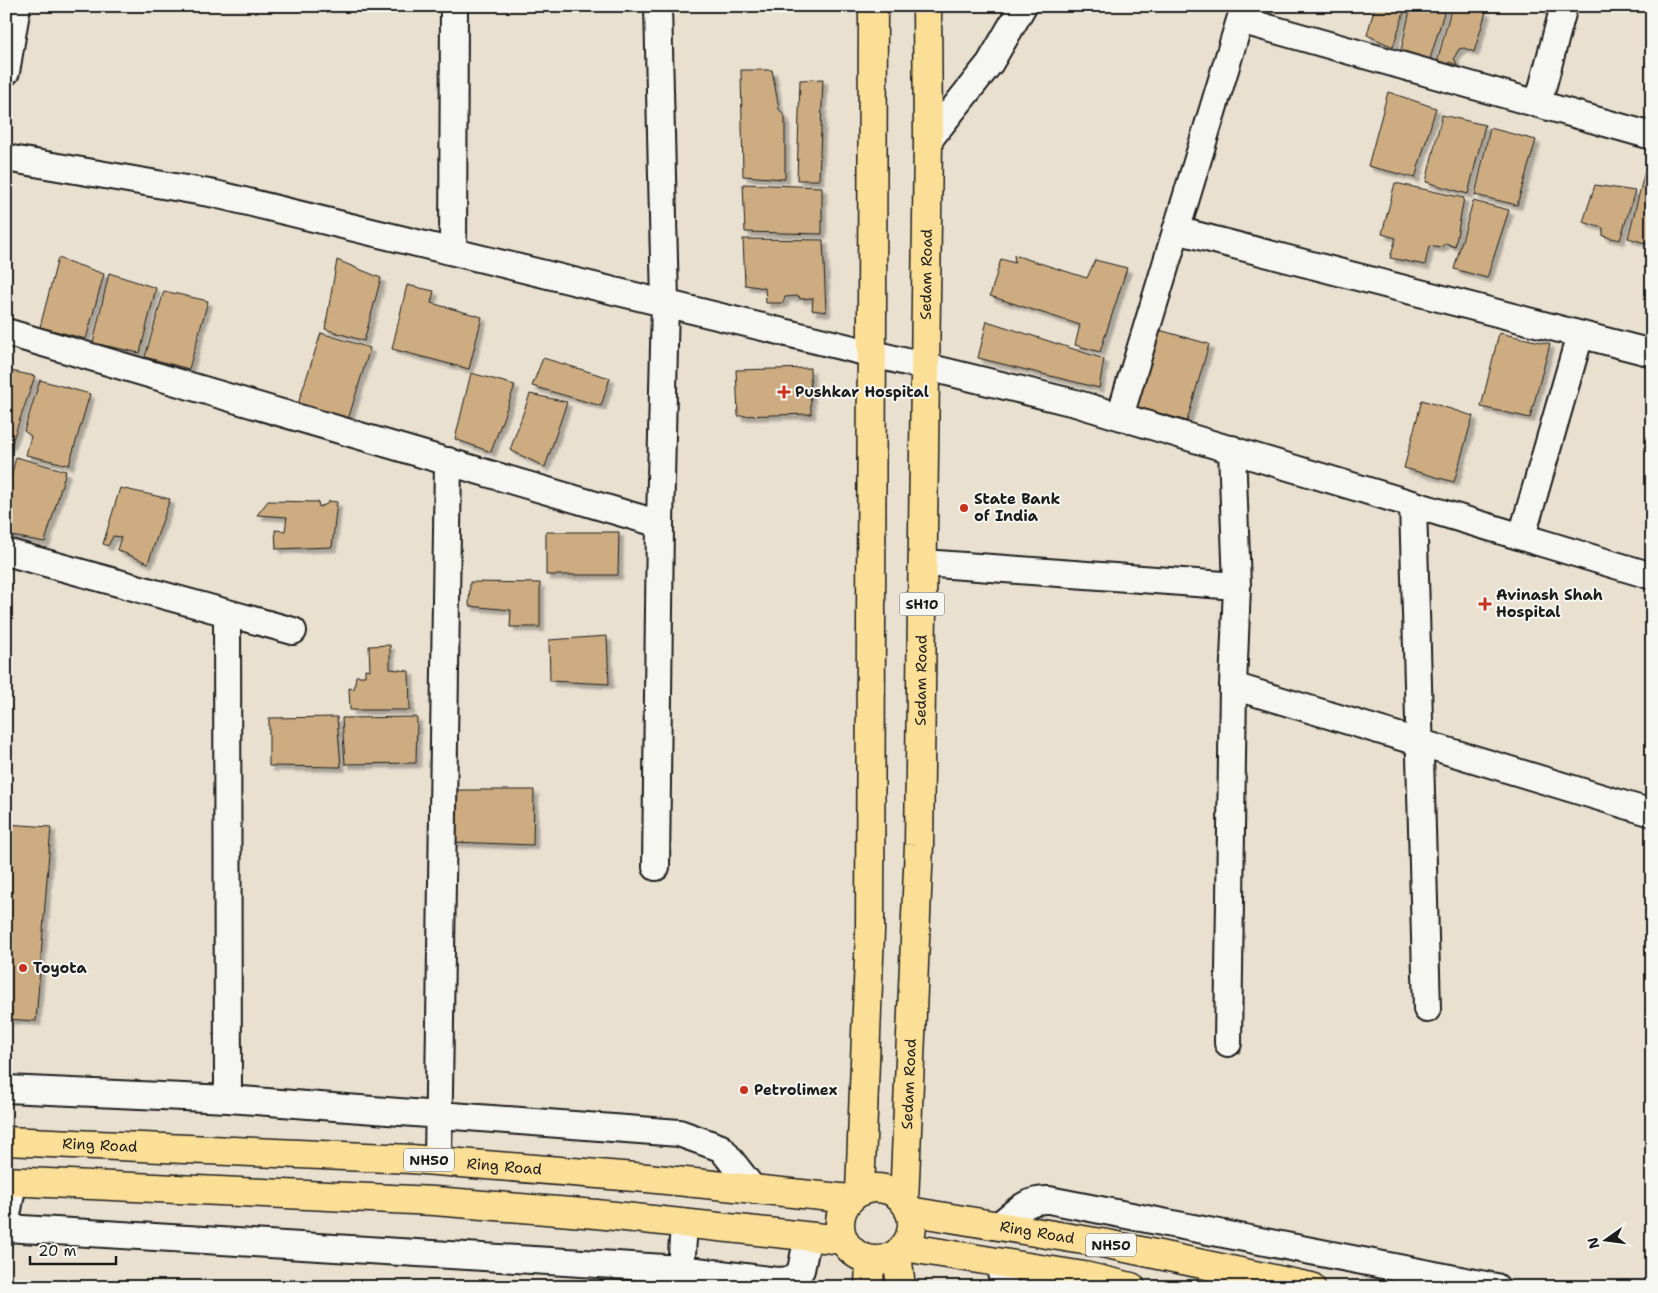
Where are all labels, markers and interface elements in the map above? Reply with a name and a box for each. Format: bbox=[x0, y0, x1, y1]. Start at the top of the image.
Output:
street label: Sedam Road bbox=[916, 228, 937, 320]
place label: Pushkar Hospital bbox=[795, 382, 929, 402]
marker: Pushkar Hospital bbox=[777, 385, 791, 399]
place label: State Bank of India bbox=[974, 489, 1061, 526]
marker: State Bank of India bbox=[958, 502, 970, 514]
place label: Avinash Shah Hospital bbox=[1496, 585, 1603, 622]
road number: SH10 bbox=[900, 592, 944, 616]
marker: Avinash Shah Hospital bbox=[1478, 597, 1492, 611]
street label: Sedam Road bbox=[911, 634, 932, 726]
place label: Toyota bbox=[33, 958, 87, 978]
marker: Toyota bbox=[17, 962, 29, 974]
street label: Sedam Road bbox=[897, 1038, 921, 1130]
place label: Petrolimex bbox=[754, 1080, 838, 1100]
marker: Petrolimex bbox=[738, 1084, 750, 1096]
street label: Ring Road bbox=[62, 1134, 139, 1157]
road number: NH50 bbox=[404, 1148, 454, 1172]
street label: Ring Road bbox=[466, 1154, 543, 1180]
street label: Ring Road bbox=[998, 1216, 1077, 1249]
north arrow bbox=[1580, 1216, 1630, 1266]
scale bar bbox=[30, 1233, 116, 1265]
road number: NH50 bbox=[1086, 1234, 1136, 1256]
text: N bbox=[1583, 1236, 1603, 1251]
text: 20 m bbox=[38, 1241, 77, 1261]

